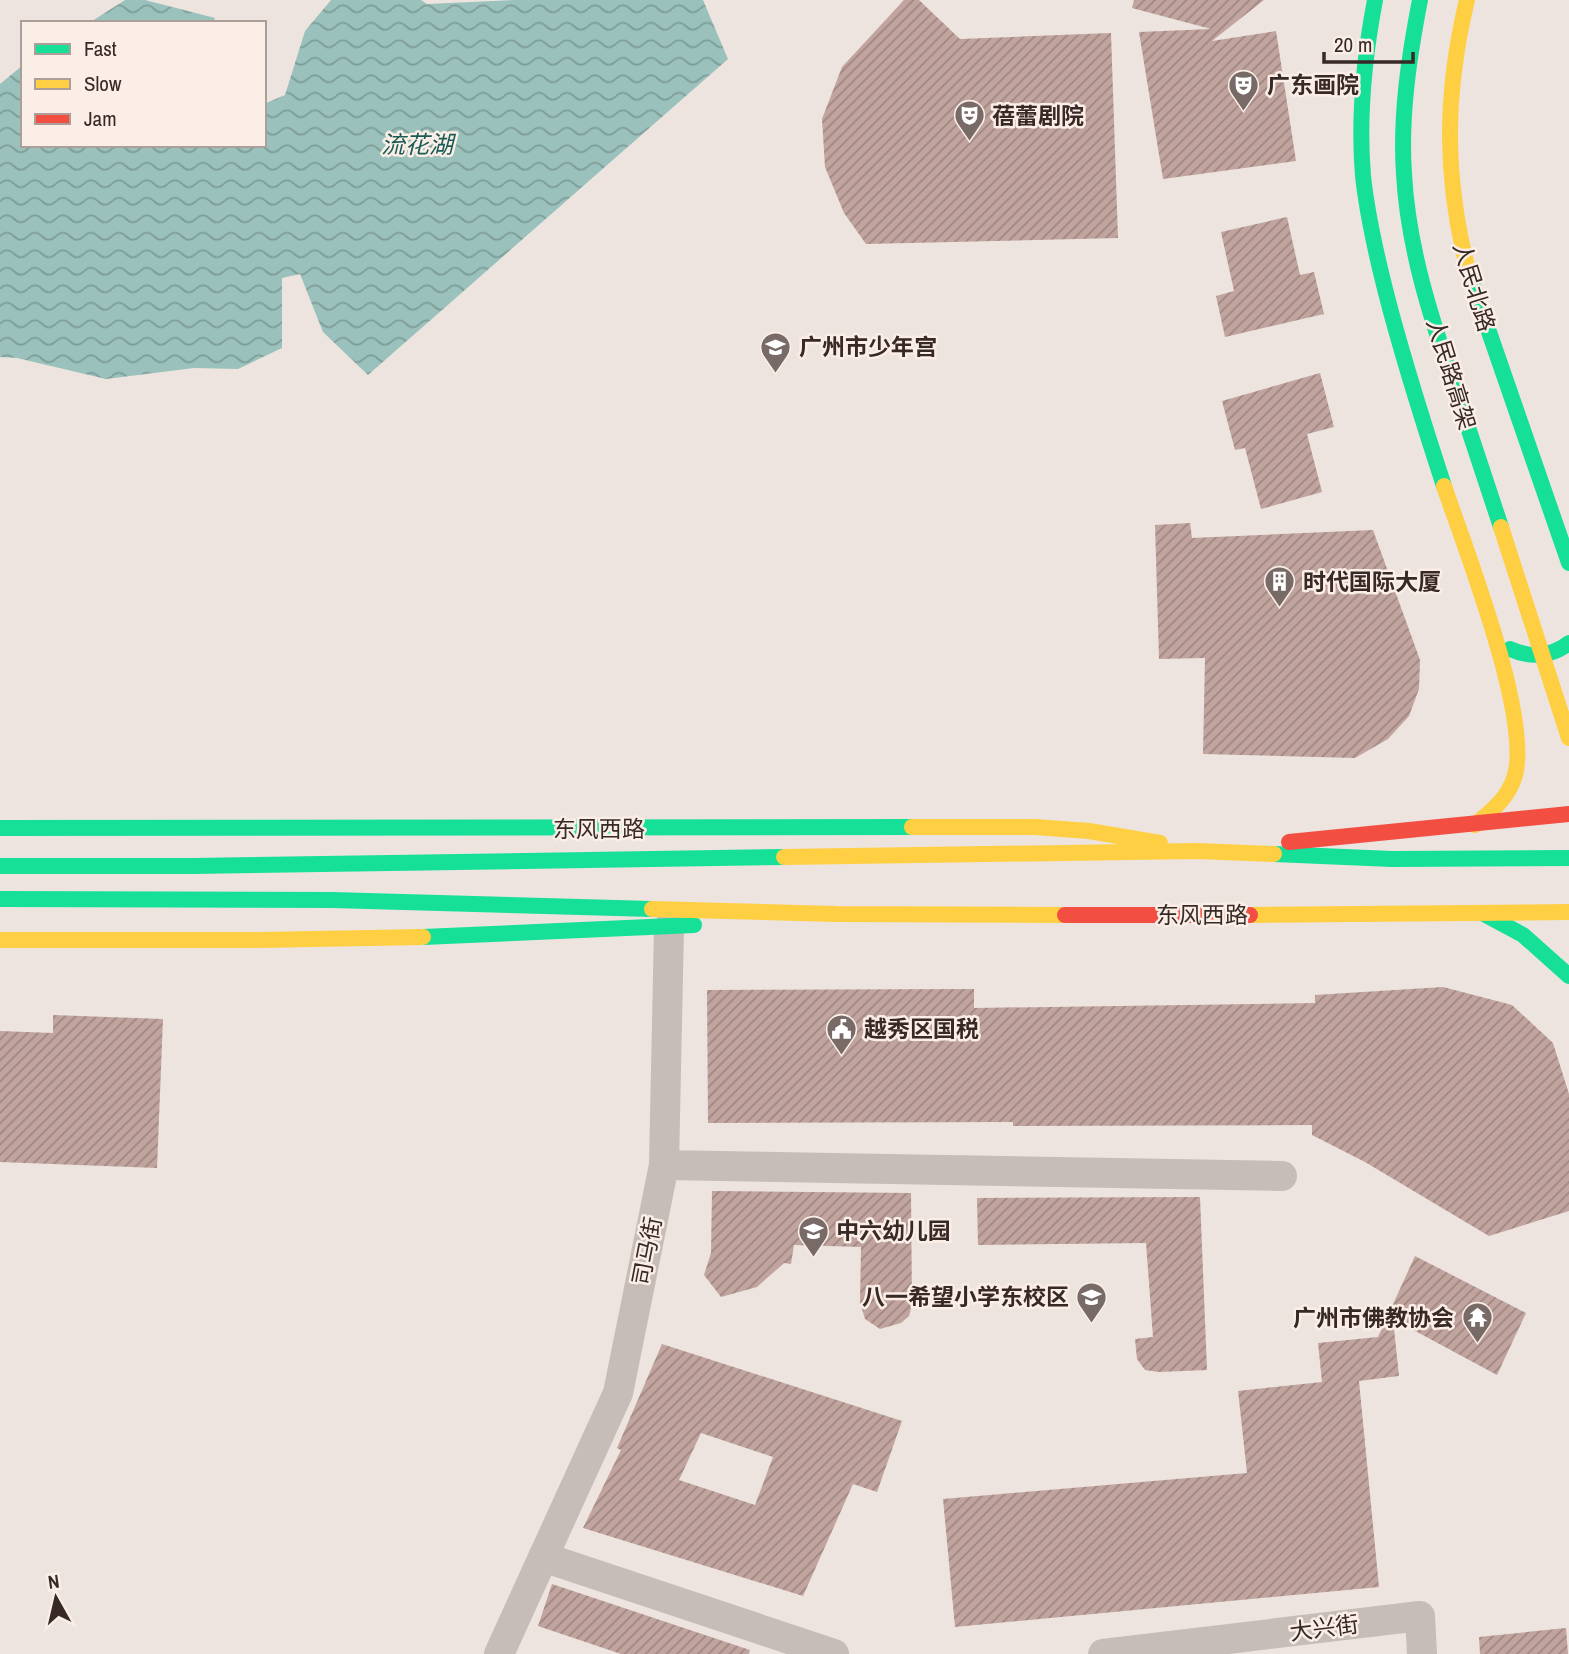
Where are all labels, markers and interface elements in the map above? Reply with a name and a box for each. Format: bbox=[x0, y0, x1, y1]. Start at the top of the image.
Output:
legend bbox=[21, 21, 266, 147]
scale bar bbox=[1324, 21, 1413, 65]
text: 20 m bbox=[1334, 30, 1372, 59]
text: Fast bbox=[84, 34, 117, 63]
theatre icon: 广东画院 bbox=[1227, 68, 1261, 112]
text: Slow bbox=[84, 69, 122, 98]
place label: 广东画院 bbox=[1267, 69, 1359, 100]
theatre icon: 蓓蕾剧院 bbox=[952, 99, 986, 143]
place label: 蓓蕾剧院 bbox=[992, 100, 1084, 131]
text: Jam bbox=[84, 104, 117, 133]
water label: 流花湖 bbox=[381, 128, 457, 160]
street label: 人民北路 bbox=[1446, 238, 1503, 335]
street label: 人民路高架 bbox=[1420, 314, 1483, 433]
school or university icon: 广州市少年宫 bbox=[759, 330, 793, 374]
place label: 广州市少年宫 bbox=[799, 331, 937, 362]
building icon: 时代国际大厦 bbox=[1263, 565, 1297, 609]
place label: 时代国际大厦 bbox=[1303, 566, 1441, 597]
street label: 东风西路 bbox=[553, 813, 645, 844]
street label: 东风西路 bbox=[1156, 899, 1248, 930]
public building icon: 越秀区国税 bbox=[824, 1012, 858, 1056]
place label: 越秀区国税 bbox=[864, 1013, 979, 1044]
street label: 司马街 bbox=[625, 1214, 668, 1288]
school or university icon: 中六幼儿园 bbox=[796, 1214, 830, 1258]
place label: 中六幼儿园 bbox=[836, 1215, 951, 1246]
school or university icon: 八一希望小学东校区 bbox=[1075, 1280, 1109, 1324]
place label: 八一希望小学东校区 bbox=[862, 1281, 1069, 1312]
temple icon: 广州市佛教协会 bbox=[1460, 1301, 1494, 1345]
place label: 广州市佛教协会 bbox=[1293, 1302, 1454, 1333]
north arrow bbox=[21, 1563, 91, 1633]
text: N bbox=[46, 1568, 61, 1595]
street label: 大兴街 bbox=[1288, 1608, 1360, 1647]

